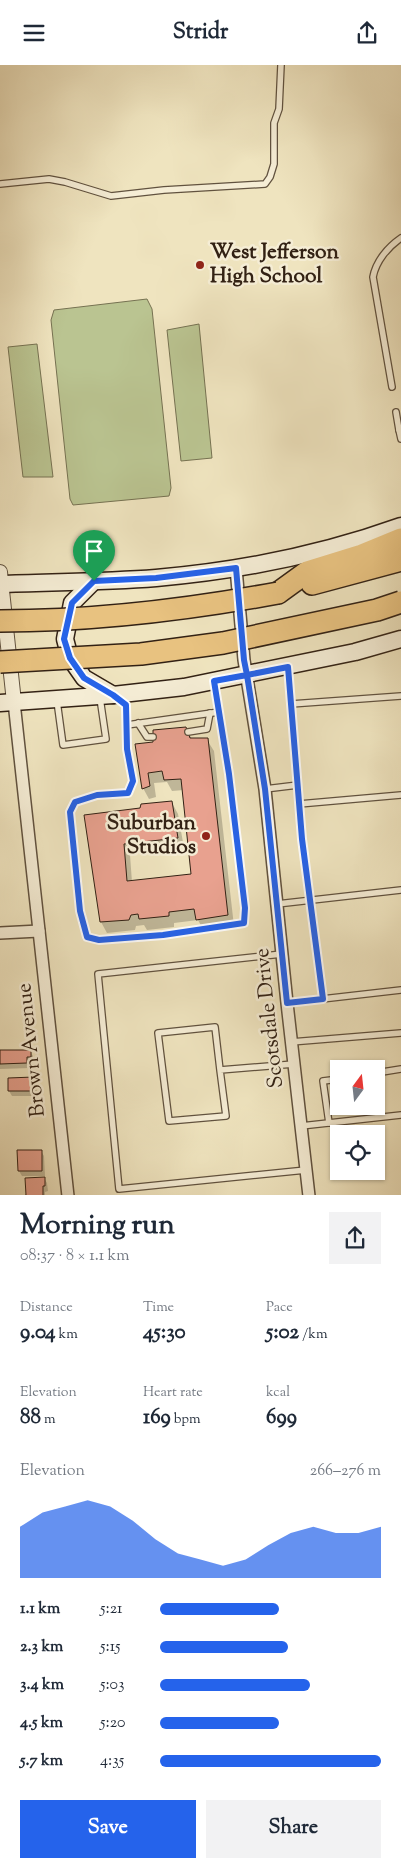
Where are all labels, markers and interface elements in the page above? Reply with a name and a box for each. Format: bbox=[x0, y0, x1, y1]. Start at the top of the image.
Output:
text: Stridr bbox=[173, 17, 228, 49]
icon: menu bbox=[20, 19, 48, 47]
icon: share bbox=[353, 19, 381, 47]
place label: West Jefferson High School bbox=[210, 238, 340, 292]
marker: West Jefferson High School bbox=[194, 259, 206, 271]
pin bbox=[73, 530, 115, 581]
icon: arrive bbox=[80, 537, 108, 565]
place label: Suburban Studios bbox=[107, 809, 197, 863]
marker: Suburban Studios bbox=[200, 830, 212, 842]
street label: Scotsdale Drive bbox=[248, 946, 292, 1090]
street label: Brown Avenue bbox=[10, 981, 54, 1119]
north arrow bbox=[330, 1060, 385, 1115]
map controls bbox=[330, 1060, 385, 1180]
button: locate bbox=[330, 1125, 385, 1180]
text: Morning run bbox=[20, 1206, 175, 1246]
button: share bbox=[329, 1212, 381, 1264]
text: 08:37 · 8 × 1.1 km bbox=[20, 1245, 129, 1268]
text: Distance bbox=[20, 1298, 73, 1318]
text: Time bbox=[143, 1298, 174, 1318]
text: Pace bbox=[266, 1298, 293, 1318]
text: 9.04 bbox=[20, 1318, 56, 1348]
text: 45:30 bbox=[143, 1318, 186, 1348]
text: 5:02 bbox=[266, 1318, 299, 1348]
text: km bbox=[56, 1325, 78, 1345]
text: /km bbox=[299, 1325, 327, 1345]
text: Elevation bbox=[20, 1383, 77, 1403]
text: Heart rate bbox=[143, 1383, 203, 1403]
text: kcal bbox=[266, 1383, 290, 1403]
text: 88 bbox=[20, 1403, 41, 1433]
text: 169 bbox=[143, 1403, 171, 1433]
text: 699 bbox=[266, 1403, 297, 1433]
text: m bbox=[41, 1410, 56, 1430]
text: bpm bbox=[171, 1410, 201, 1430]
text: Elevation bbox=[20, 1460, 85, 1483]
text: 266–276 m bbox=[310, 1460, 381, 1483]
text: 1.1 km bbox=[20, 1598, 60, 1621]
text: 5:21 bbox=[100, 1598, 123, 1621]
text: 2.3 km bbox=[20, 1636, 63, 1659]
text: 5:15 bbox=[100, 1636, 121, 1659]
text: 3.4 km bbox=[20, 1674, 64, 1697]
text: 5:03 bbox=[100, 1674, 124, 1697]
text: 4.5 km bbox=[20, 1712, 63, 1735]
text: 5:20 bbox=[100, 1712, 126, 1735]
text: 5.7 km bbox=[20, 1750, 63, 1773]
text: 4:35 bbox=[100, 1750, 124, 1773]
button: Save bbox=[20, 1800, 196, 1858]
button: Share bbox=[206, 1800, 381, 1858]

